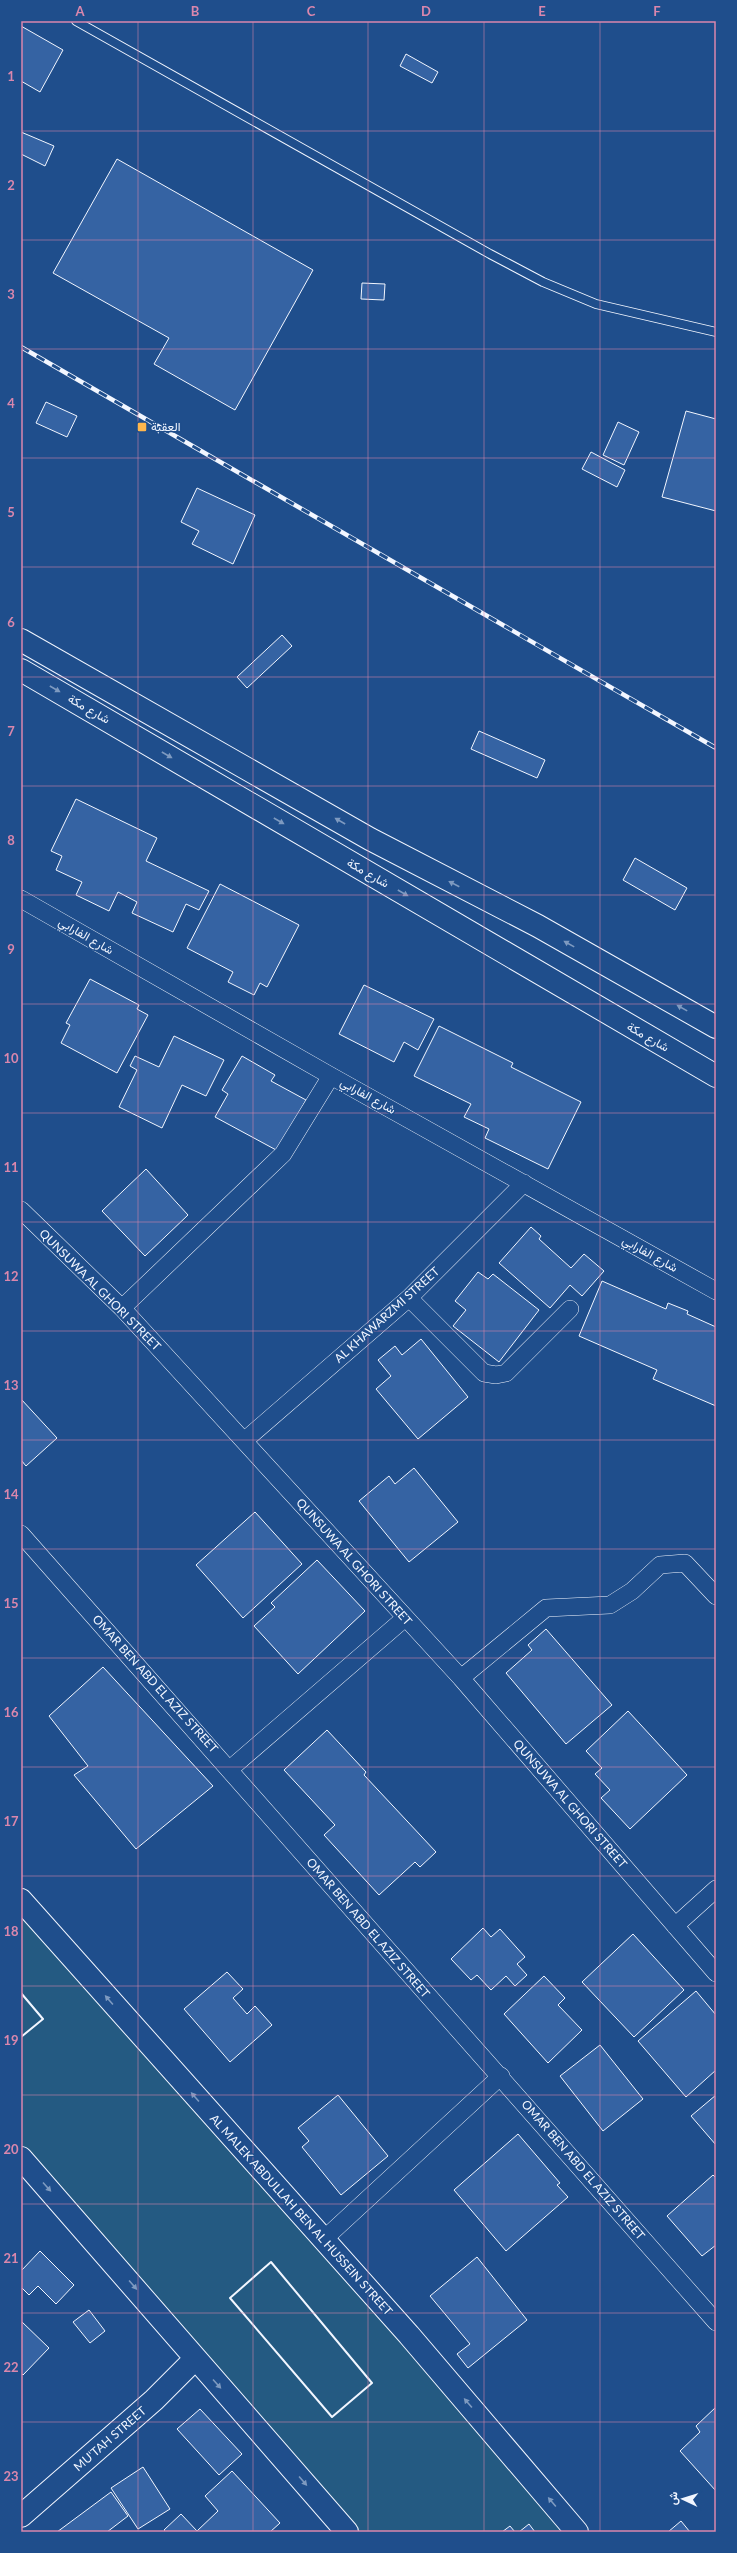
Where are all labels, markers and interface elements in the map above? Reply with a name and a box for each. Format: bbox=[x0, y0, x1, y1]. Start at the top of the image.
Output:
text: A bbox=[74, 3, 85, 19]
text: B bbox=[191, 3, 200, 19]
text: C bbox=[307, 3, 316, 19]
text: D bbox=[421, 3, 431, 19]
text: E bbox=[538, 3, 546, 19]
text: F bbox=[653, 3, 661, 19]
text: 1 bbox=[7, 68, 15, 84]
text: 2 bbox=[7, 177, 15, 193]
text: 3 bbox=[7, 286, 15, 302]
text: 4 bbox=[7, 395, 15, 411]
place label: العقبة bbox=[151, 419, 180, 434]
marker: العقبة bbox=[136, 421, 148, 433]
text: 5 bbox=[7, 504, 15, 520]
text: 6 bbox=[7, 614, 15, 630]
one-way arrow bbox=[49, 686, 61, 693]
street label: شارع مكة bbox=[65, 691, 113, 728]
text: 7 bbox=[7, 723, 15, 739]
one-way arrow bbox=[161, 752, 173, 759]
one-way arrow bbox=[273, 817, 285, 824]
one-way arrow bbox=[334, 818, 346, 825]
text: 8 bbox=[7, 832, 15, 848]
street label: شارع مكة bbox=[344, 855, 392, 892]
one-way arrow bbox=[448, 881, 460, 887]
one-way arrow bbox=[397, 890, 409, 897]
street label: شارع الفارابي bbox=[55, 914, 116, 960]
one-way arrow bbox=[563, 940, 575, 947]
text: 9 bbox=[7, 941, 15, 957]
one-way arrow bbox=[676, 1004, 688, 1011]
street label: شارع مكة bbox=[624, 1019, 672, 1056]
text: 10 bbox=[3, 1050, 19, 1066]
street label: شارع الفارابي bbox=[336, 1074, 399, 1120]
text: 11 bbox=[3, 1159, 19, 1175]
street label: QUNSUWA AL GHORI STREET bbox=[36, 1226, 164, 1354]
street label: شارع الفارابي bbox=[618, 1232, 681, 1278]
street label: AL KHAWARZMI STREET bbox=[331, 1264, 442, 1366]
text: 12 bbox=[3, 1268, 19, 1284]
text: 13 bbox=[3, 1377, 19, 1393]
text: 14 bbox=[3, 1486, 19, 1502]
street label: QUNSUWA AL GHORI STREET bbox=[293, 1495, 415, 1628]
text: 15 bbox=[3, 1595, 19, 1611]
street label: OMAR BEN ABD EL AZIZ STREET bbox=[89, 1612, 221, 1756]
text: 16 bbox=[3, 1704, 19, 1720]
street label: QUNSUWA AL GHORI STREET bbox=[510, 1736, 630, 1871]
text: 17 bbox=[3, 1813, 19, 1829]
street label: OMAR BEN ABD EL AZIZ STREET bbox=[303, 1855, 433, 2001]
text: 18 bbox=[3, 1923, 19, 1939]
one-way arrow bbox=[104, 1994, 113, 2005]
text: 19 bbox=[3, 2032, 19, 2048]
one-way arrow bbox=[190, 2092, 199, 2102]
street label: OMAR BEN ABD EL AZIZ STREET bbox=[518, 2097, 648, 2243]
street label: AL MALEK ABDULLAH BEN AL HUSSEIN STREET bbox=[207, 2111, 396, 2318]
text: 20 bbox=[3, 2141, 19, 2157]
one-way arrow bbox=[42, 2182, 52, 2192]
text: 21 bbox=[3, 2250, 19, 2266]
one-way arrow bbox=[128, 2280, 137, 2289]
text: 22 bbox=[3, 2359, 19, 2375]
one-way arrow bbox=[212, 2379, 222, 2389]
one-way arrow bbox=[463, 2398, 472, 2408]
street label: MU'TAH STREET bbox=[70, 2403, 149, 2474]
text: 23 bbox=[3, 2468, 19, 2484]
one-way arrow bbox=[299, 2476, 308, 2486]
north arrow bbox=[663, 2479, 703, 2519]
text: ش bbox=[666, 2491, 680, 2505]
one-way arrow bbox=[547, 2497, 556, 2508]

